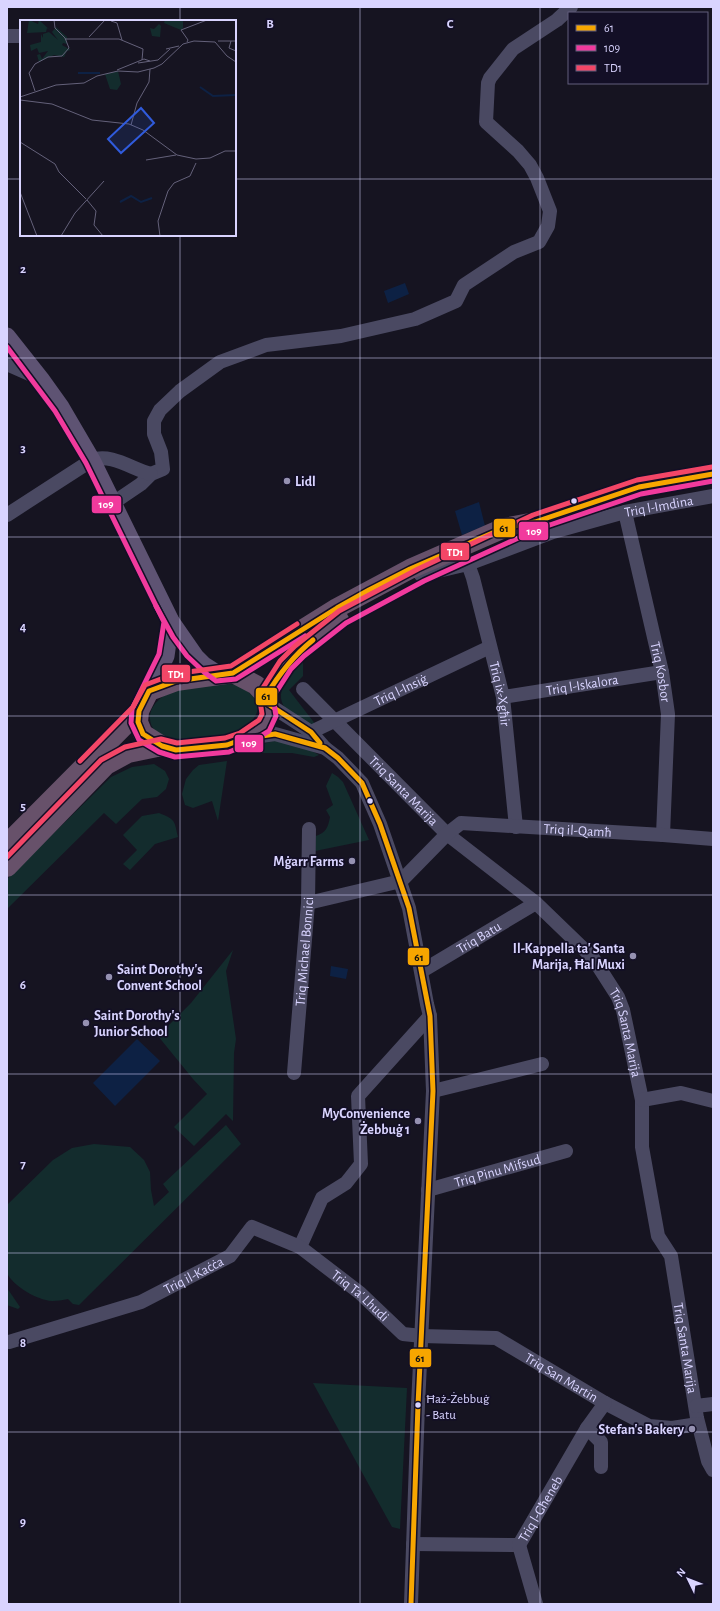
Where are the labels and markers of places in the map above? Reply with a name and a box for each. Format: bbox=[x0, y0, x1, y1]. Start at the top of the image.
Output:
place label: Lidl bbox=[295, 475, 316, 489]
marker: Lidl bbox=[282, 476, 292, 486]
unlabelled marker bbox=[569, 496, 579, 506]
unlabelled marker bbox=[365, 796, 375, 806]
place label: Mġarr Farms bbox=[273, 855, 344, 869]
marker: Mġarr Farms bbox=[347, 856, 357, 866]
place label: Il-Kappella ta' Santa Marija, Ħal Muxi bbox=[513, 942, 625, 972]
marker: Il-Kappella ta' Santa Marija, Ħal Muxi bbox=[628, 951, 638, 961]
place label: Saint Dorothy's Convent School bbox=[117, 963, 203, 993]
marker: Saint Dorothy's Convent School bbox=[104, 972, 114, 982]
place label: Saint Dorothy's Junior School bbox=[94, 1009, 180, 1039]
marker: Saint Dorothy's Junior School bbox=[81, 1018, 91, 1028]
place label: MyConvenience Żebbuġ 1 bbox=[322, 1107, 410, 1137]
marker: MyConvenience Żebbuġ 1 bbox=[413, 1116, 423, 1126]
place label: Ħaż-Żebbuġ - Batu bbox=[426, 1392, 490, 1422]
marker: Ħaż-Żebbuġ - Batu bbox=[413, 1400, 423, 1410]
place label: Stefan's Bakery bbox=[598, 1423, 685, 1437]
marker: Stefan's Bakery bbox=[687, 1424, 697, 1434]

